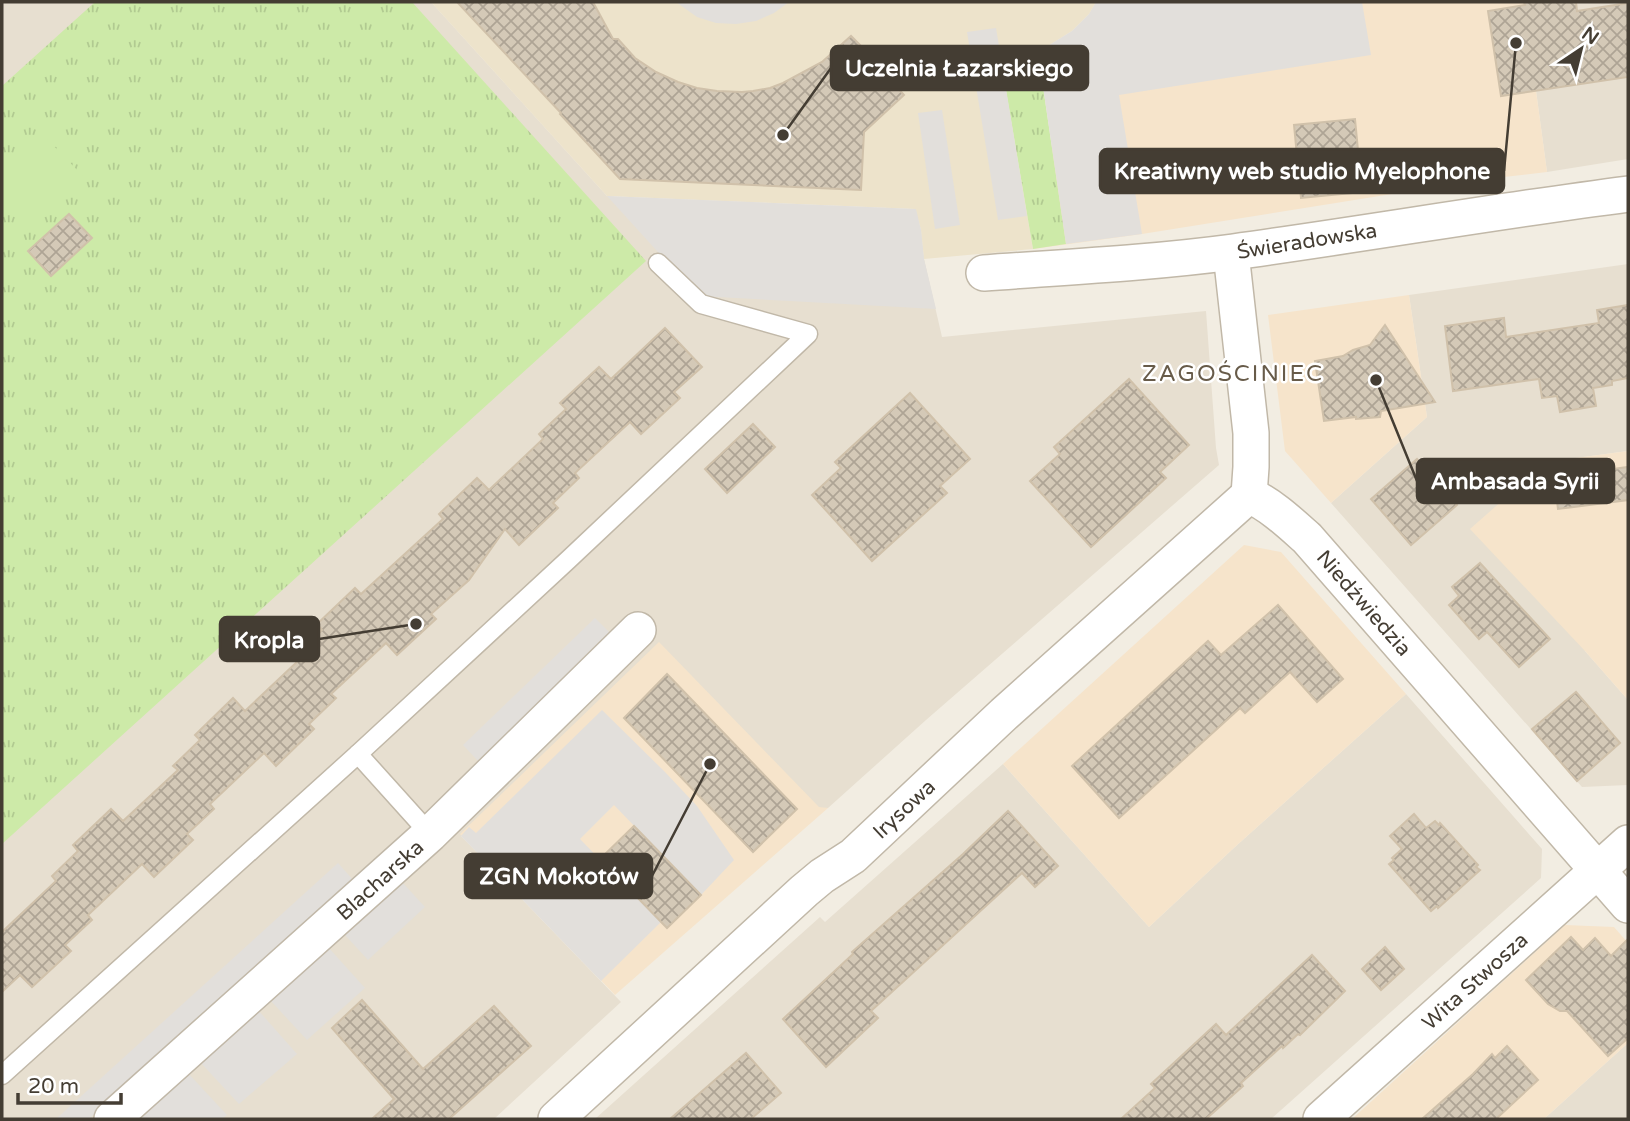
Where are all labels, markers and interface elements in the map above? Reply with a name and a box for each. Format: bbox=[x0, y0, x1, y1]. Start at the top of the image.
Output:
north arrow bbox=[1546, 14, 1616, 84]
text: N bbox=[1578, 23, 1603, 49]
callout: Uczelnia Łazarskiego bbox=[831, 46, 1088, 90]
text: Uczelnia Łazarskiego bbox=[845, 55, 1073, 83]
callout: Kreatiwny web studio Myelophone bbox=[1100, 149, 1504, 193]
text: Kreatiwny web studio Myelophone bbox=[1114, 158, 1490, 186]
street label: Świeradowska bbox=[1235, 218, 1379, 265]
district label: ZAGOŚCINIEC bbox=[1142, 360, 1324, 388]
callout: Ambasada Syrii bbox=[1417, 459, 1614, 503]
text: Ambasada Syrii bbox=[1430, 468, 1600, 496]
street label: Niedźwiedzia bbox=[1311, 545, 1416, 661]
callout: Kropla bbox=[220, 617, 319, 661]
text: Kropla bbox=[233, 627, 305, 655]
street label: Irysowa bbox=[868, 774, 941, 844]
street label: Blacharska bbox=[332, 835, 429, 926]
callout: ZGN Mokotów bbox=[465, 854, 652, 898]
text: ZGN Mokotów bbox=[479, 863, 639, 891]
street label: Wita Stwosza bbox=[1417, 927, 1533, 1035]
scale bar bbox=[18, 1062, 121, 1106]
text: 20 m bbox=[28, 1074, 79, 1099]

